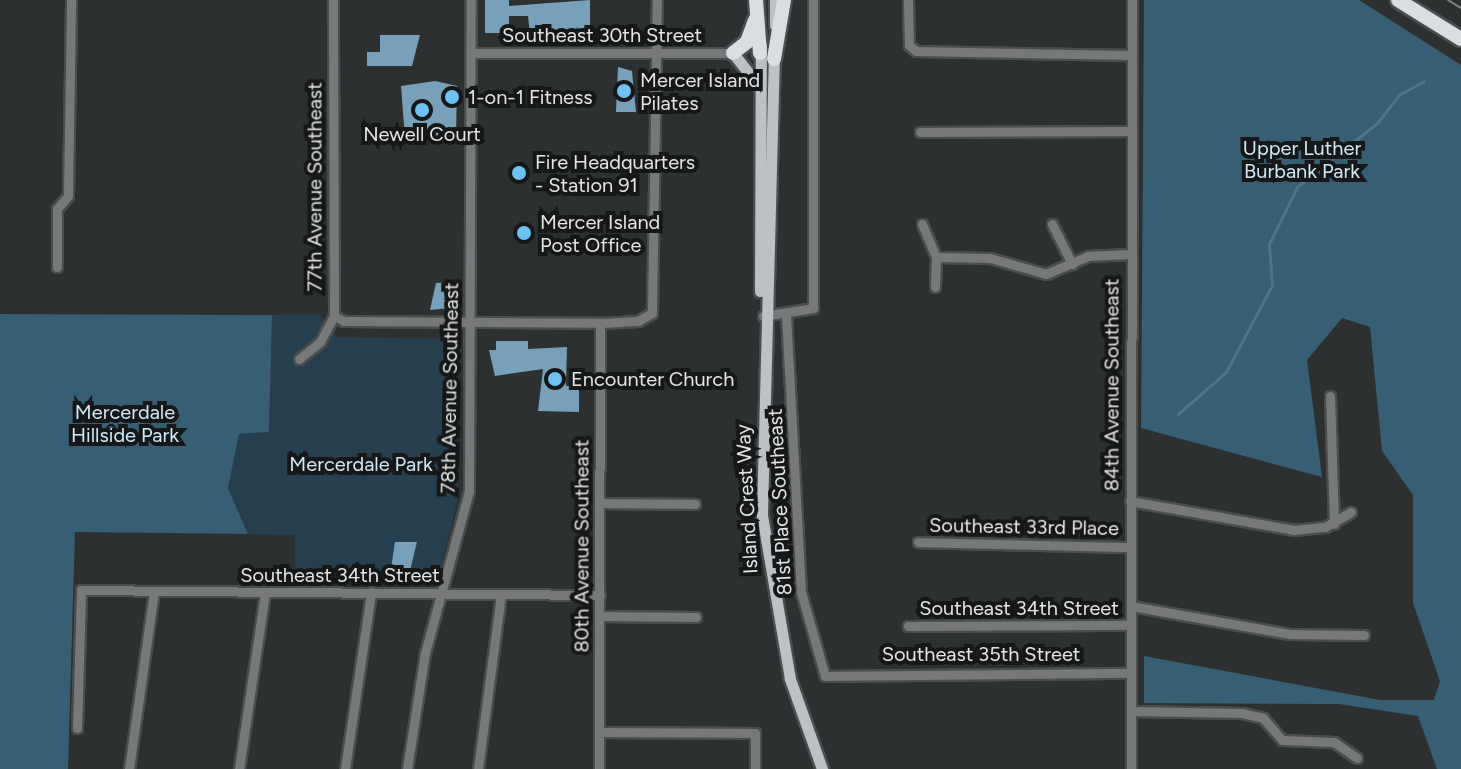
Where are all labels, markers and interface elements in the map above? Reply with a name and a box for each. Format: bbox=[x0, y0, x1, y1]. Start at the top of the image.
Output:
street label: Southeast 30th Street bbox=[502, 23, 702, 47]
place label: Mercer Island Pilates bbox=[640, 68, 760, 115]
street label: 77th Avenue Southeast bbox=[303, 82, 327, 292]
marker: Mercer Island Pilates bbox=[615, 82, 633, 100]
place label: 1-on-1 Fitness bbox=[468, 85, 593, 109]
marker: 1-on-1 Fitness bbox=[443, 88, 461, 106]
marker: Newell Court bbox=[413, 101, 431, 119]
place label: Newell Court bbox=[363, 122, 481, 146]
park label: Upper Luther Burbank Park bbox=[1243, 137, 1361, 184]
place label: Fire Headquarters - Station 91 bbox=[535, 150, 695, 197]
marker: Fire Headquarters - Station 91 bbox=[510, 164, 528, 182]
place label: Mercer Island Post Office bbox=[540, 210, 660, 257]
marker: Mercer Island Post Office bbox=[515, 224, 533, 242]
street label: 84th Avenue Southeast bbox=[1100, 279, 1124, 491]
street label: 78th Avenue Southeast bbox=[436, 282, 464, 494]
place label: Encounter Church bbox=[571, 367, 734, 391]
marker: Encounter Church bbox=[546, 370, 564, 388]
park label: Mercerdale Hillside Park bbox=[71, 400, 179, 447]
street label: 81st Place Southeast bbox=[763, 408, 797, 596]
street label: Island Crest Way bbox=[731, 423, 763, 575]
street label: 80th Avenue Southeast bbox=[570, 439, 594, 653]
park label: Mercerdale Park bbox=[289, 452, 433, 476]
street label: Southeast 33rd Place bbox=[929, 513, 1119, 541]
street label: Southeast 34th Street bbox=[240, 563, 440, 587]
street label: Southeast 34th Street bbox=[919, 596, 1119, 620]
street label: Southeast 35th Street bbox=[882, 642, 1080, 666]

